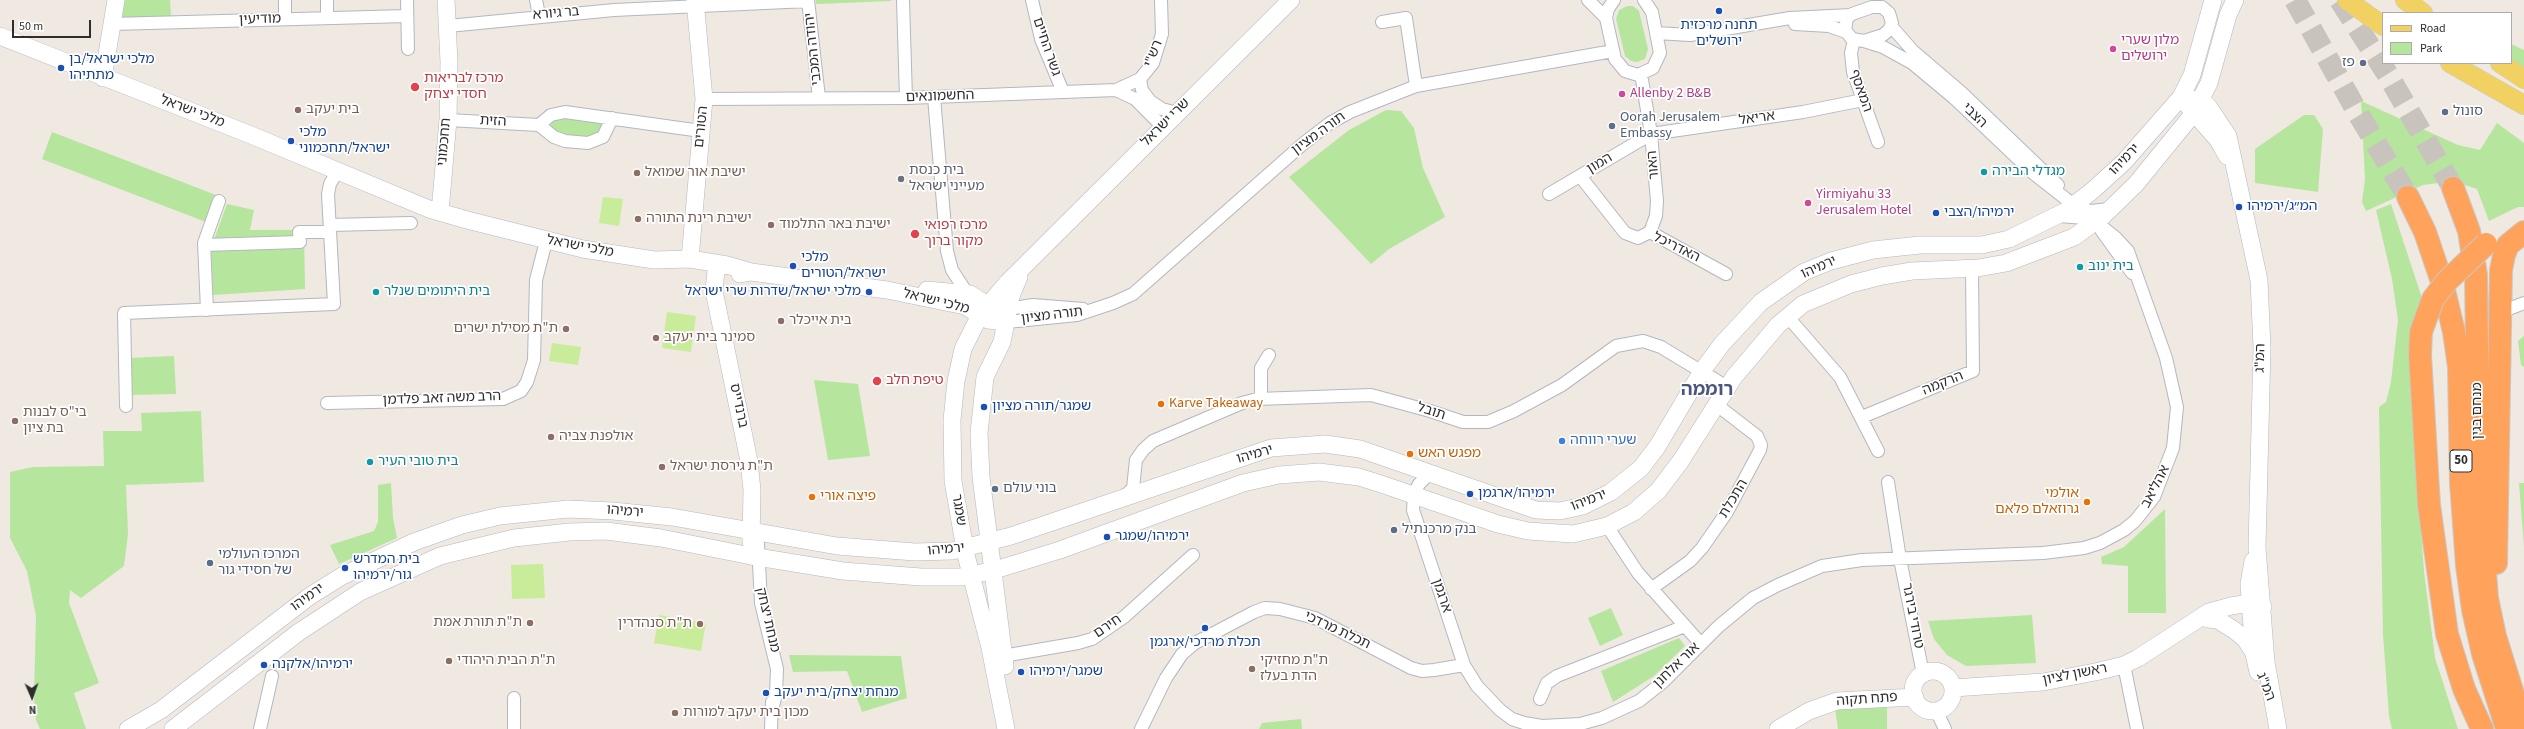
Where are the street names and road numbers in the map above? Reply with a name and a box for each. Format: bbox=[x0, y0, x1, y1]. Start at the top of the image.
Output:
street label: בר גיורא bbox=[532, 4, 580, 24]
street label: מודיעין bbox=[239, 11, 281, 29]
street label: יהודה המכבי bbox=[802, 12, 826, 86]
street label: גשר החיים bbox=[1028, 15, 1064, 79]
street label: רש"י bbox=[1141, 38, 1167, 70]
street label: המאסף bbox=[1845, 67, 1875, 115]
street label: החשמונאים bbox=[905, 87, 975, 107]
street label: מלכי ישראל bbox=[157, 92, 227, 132]
street label: שרי ישראל bbox=[1138, 95, 1194, 151]
street label: הצבי bbox=[1958, 100, 1990, 132]
street label: הטורים bbox=[691, 105, 713, 149]
street label: אריאל bbox=[1738, 108, 1776, 130]
street label: תורה מציון bbox=[1289, 109, 1349, 159]
street label: הזית bbox=[479, 113, 507, 131]
street label: תחכמוני bbox=[435, 117, 455, 167]
street label: ירמיהו bbox=[2106, 141, 2144, 179]
street label: המון bbox=[1584, 150, 1616, 178]
street label: האור bbox=[1644, 150, 1664, 180]
street label: האדריכל bbox=[1650, 229, 1702, 267]
street label: מלכי ישראל bbox=[545, 232, 615, 262]
street label: ירמיהו bbox=[1799, 253, 1839, 283]
street label: מלכי ישראל bbox=[901, 286, 971, 318]
street label: תורה מציון bbox=[1020, 304, 1084, 328]
street label: המ"ג bbox=[2252, 343, 2270, 373]
street label: הרקמה bbox=[1920, 368, 1966, 400]
street label: ברנדייס bbox=[725, 382, 751, 430]
street label: מנחם בגין bbox=[2470, 382, 2486, 440]
street label: הרב משה זאב פלדמן bbox=[382, 389, 502, 409]
street label: תובל bbox=[1415, 400, 1447, 424]
street label: ירמיהו bbox=[1235, 442, 1275, 468]
road number: 50 bbox=[2450, 450, 2472, 472]
street label: אהליאב bbox=[2138, 463, 2174, 511]
street label: התכלת bbox=[1716, 477, 1752, 521]
street label: ירמיהו bbox=[1569, 487, 1609, 515]
street label: שמגר bbox=[947, 493, 969, 527]
street label: ירמיהו bbox=[606, 502, 644, 522]
street label: ירמיהו bbox=[927, 540, 965, 560]
street label: ארגמן bbox=[1427, 577, 1455, 615]
street label: ירמיהו bbox=[288, 580, 328, 616]
street label: טרודי בירגר bbox=[1897, 582, 1927, 650]
street label: מנחת יצחק bbox=[751, 586, 783, 654]
street label: תכלת מרדכי bbox=[1301, 608, 1373, 654]
street label: חירם bbox=[1091, 612, 1125, 642]
street label: אור אלחנן bbox=[1650, 640, 1704, 692]
street label: ראשון לציון bbox=[2041, 661, 2109, 689]
street label: המ"ג bbox=[2252, 670, 2278, 704]
street label: פתח תקוה bbox=[1836, 689, 1898, 711]

